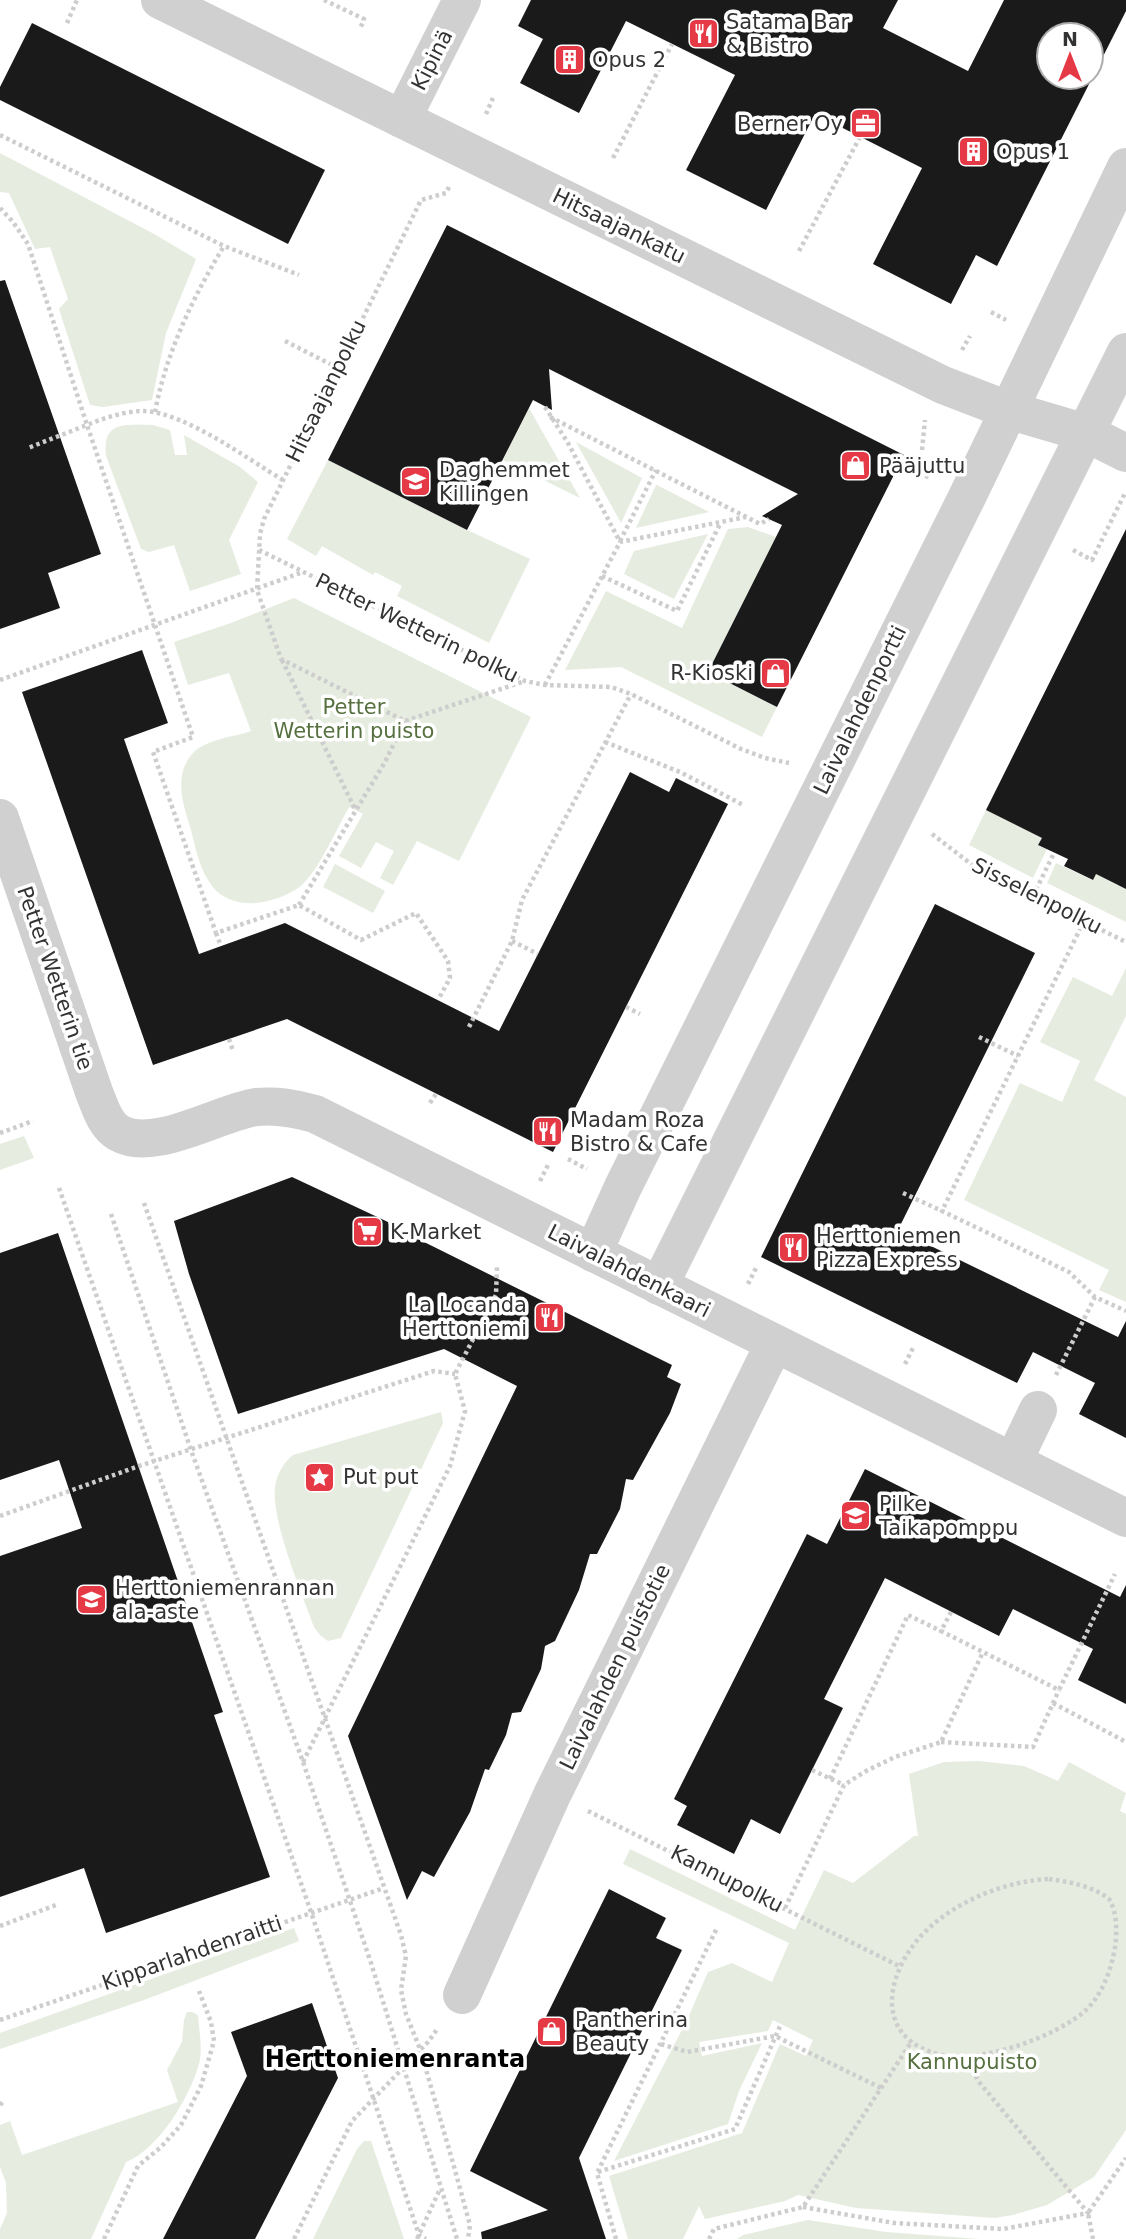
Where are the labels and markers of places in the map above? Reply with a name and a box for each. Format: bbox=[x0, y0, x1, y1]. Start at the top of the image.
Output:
place label: Satama Bar & Bistro bbox=[726, 10, 850, 58]
restaurant icon: Satama Bar & Bistro bbox=[686, 17, 720, 51]
building icon: Opus 2 bbox=[552, 43, 586, 77]
place label: Opus 2 bbox=[592, 48, 666, 72]
office icon: Berner Oy bbox=[849, 107, 883, 141]
place label: Berner Oy bbox=[737, 112, 843, 136]
building icon: Opus 1 bbox=[956, 135, 990, 169]
place label: Opus 1 bbox=[996, 140, 1070, 164]
shop icon: Pääjuttu bbox=[839, 449, 873, 483]
place label: Pääjuttu bbox=[879, 454, 965, 478]
place label: Daghemmet Killingen bbox=[439, 458, 570, 506]
school or university icon: Daghemmet Killingen bbox=[399, 465, 433, 499]
shop icon: R-Kioski bbox=[759, 656, 793, 690]
place label: R-Kioski bbox=[670, 661, 753, 685]
place label: Madam Roza Bistro & Cafe bbox=[570, 1108, 708, 1156]
restaurant icon: Madam Roza Bistro & Cafe bbox=[530, 1115, 564, 1149]
supermarket icon: K-Market bbox=[350, 1215, 384, 1249]
place label: K-Market bbox=[390, 1220, 481, 1244]
place label: Herttoniemen Pizza Express bbox=[816, 1224, 961, 1272]
restaurant icon: Herttoniemen Pizza Express bbox=[776, 1231, 810, 1265]
place label: La Locanda Herttoniemi bbox=[402, 1293, 527, 1341]
restaurant icon: La Locanda Herttoniemi bbox=[533, 1300, 567, 1334]
place icon: Put put bbox=[303, 1460, 337, 1494]
place label: Put put bbox=[343, 1465, 418, 1489]
place label: Pilke Taikapomppu bbox=[878, 1492, 1018, 1540]
school or university icon: Pilke Taikapomppu bbox=[839, 1499, 873, 1533]
place label: Herttoniemenrannan ala-aste bbox=[115, 1576, 335, 1624]
school or university icon: Herttoniemenrannan ala-aste bbox=[75, 1583, 109, 1617]
place label: Pantherina Beauty bbox=[575, 2008, 688, 2056]
shop icon: Pantherina Beauty bbox=[535, 2015, 569, 2049]

